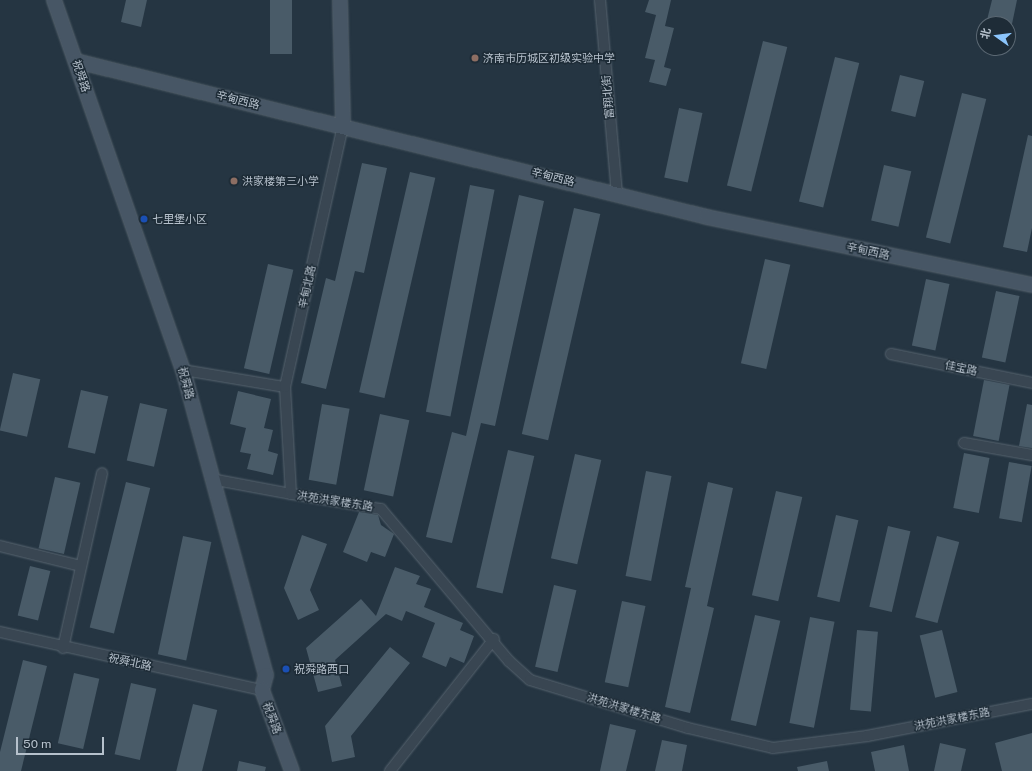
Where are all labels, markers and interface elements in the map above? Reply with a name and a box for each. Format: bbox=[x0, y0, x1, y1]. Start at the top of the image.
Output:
north arrow bbox=[976, 16, 1016, 56]
text: 北 bbox=[978, 27, 992, 40]
place label: 济南市历城区初级实验中学 bbox=[483, 51, 615, 65]
marker: 济南市历城区初级实验中学 bbox=[470, 53, 480, 63]
street label: 祝舜路 bbox=[69, 58, 93, 94]
street label: 富翔北街 bbox=[600, 75, 616, 119]
street label: 辛甸西路 bbox=[215, 88, 261, 112]
street label: 辛甸西路 bbox=[530, 165, 576, 189]
place label: 洪家楼第三小学 bbox=[242, 174, 319, 188]
marker: 洪家楼第三小学 bbox=[229, 176, 239, 186]
place label: 七里堡小区 bbox=[152, 212, 207, 226]
marker: 七里堡小区 bbox=[139, 214, 149, 224]
street label: 辛甸西路 bbox=[845, 240, 891, 262]
street label: 辛甸北路 bbox=[296, 264, 318, 310]
street label: 佳宝路 bbox=[943, 358, 979, 378]
street label: 祝舜路 bbox=[175, 365, 197, 401]
street label: 洪苑洪家楼东路 bbox=[296, 488, 374, 514]
street label: 祝舜北路 bbox=[107, 651, 153, 673]
place label: 祝舜路西口 bbox=[294, 662, 349, 676]
marker: 祝舜路西口 bbox=[281, 664, 291, 674]
street label: 洪苑洪家楼东路 bbox=[585, 690, 663, 726]
street label: 祝舜路 bbox=[260, 700, 284, 736]
street label: 洪苑洪家楼东路 bbox=[913, 705, 991, 733]
scale bar bbox=[18, 729, 106, 755]
text: 50 m bbox=[23, 737, 51, 751]

